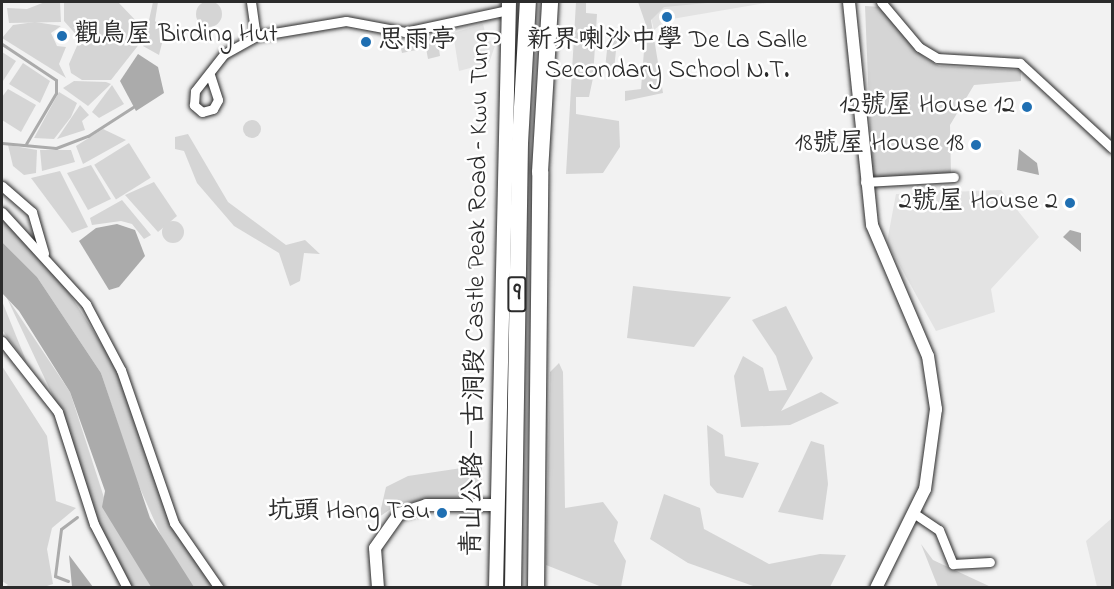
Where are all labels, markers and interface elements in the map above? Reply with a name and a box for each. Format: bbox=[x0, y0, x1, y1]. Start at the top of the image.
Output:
marker: 新界喇沙中學 De La Salle Secondary School N.T. bbox=[660, 10, 674, 24]
place label: 觀鳥屋 Birding Hut bbox=[74, 20, 278, 52]
place label: 思雨亭 bbox=[378, 26, 456, 58]
place label: 新界喇沙中學 De La Salle Secondary School N.T. bbox=[526, 26, 808, 88]
marker: 觀鳥屋 Birding Hut bbox=[55, 29, 69, 43]
street label: 青山公路－古洞段 Castle Peak Road – Kwu Tung bbox=[458, 31, 498, 557]
marker: 思雨亭 bbox=[359, 35, 373, 49]
place label: 12號屋 House 12 bbox=[839, 91, 1015, 123]
marker: 12號屋 House 12 bbox=[1020, 100, 1034, 114]
place label: 18號屋 House 18 bbox=[795, 129, 964, 161]
marker: 18號屋 House 18 bbox=[969, 138, 983, 152]
place label: 2號屋 House 2 bbox=[899, 187, 1058, 219]
marker: 2號屋 House 2 bbox=[1063, 196, 1077, 210]
road number: 9 bbox=[506, 273, 528, 315]
place label: 坑頭 Hang Tau bbox=[268, 497, 430, 529]
marker: 坑頭 Hang Tau bbox=[435, 506, 449, 520]

